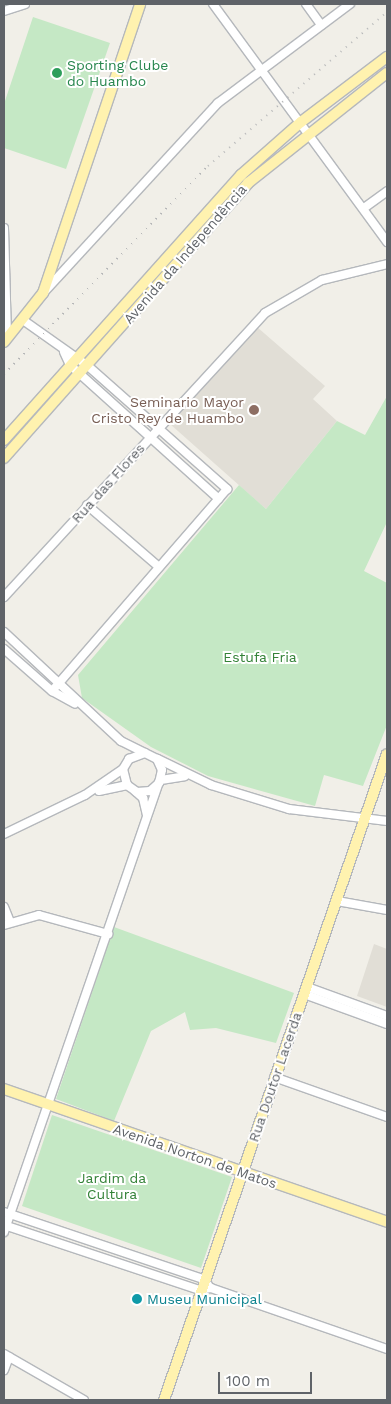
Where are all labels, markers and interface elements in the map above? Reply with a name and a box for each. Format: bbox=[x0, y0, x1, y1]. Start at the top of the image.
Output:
place label: Sporting Clube do Huambo bbox=[67, 57, 168, 90]
marker: Sporting Clube do Huambo bbox=[51, 67, 63, 79]
street label: Avenida da Independência bbox=[120, 181, 250, 327]
place label: Seminario Mayor Cristo Rey de Huambo bbox=[91, 394, 244, 427]
marker: Seminario Mayor Cristo Rey de Huambo bbox=[248, 404, 260, 416]
street label: Rua das Flores bbox=[68, 440, 148, 526]
park label: Estufa Fria bbox=[223, 649, 297, 665]
street label: Rua Doutor Lacerda bbox=[245, 1010, 305, 1144]
street label: Avenida Norton de Matos bbox=[111, 1120, 279, 1192]
park label: Jardim da Cultura bbox=[78, 1170, 146, 1202]
place label: Museu Municipal bbox=[147, 1291, 262, 1307]
marker: Museu Municipal bbox=[131, 1293, 143, 1305]
scale bar bbox=[221, 1362, 315, 1394]
text: 100 m bbox=[226, 1372, 270, 1390]

